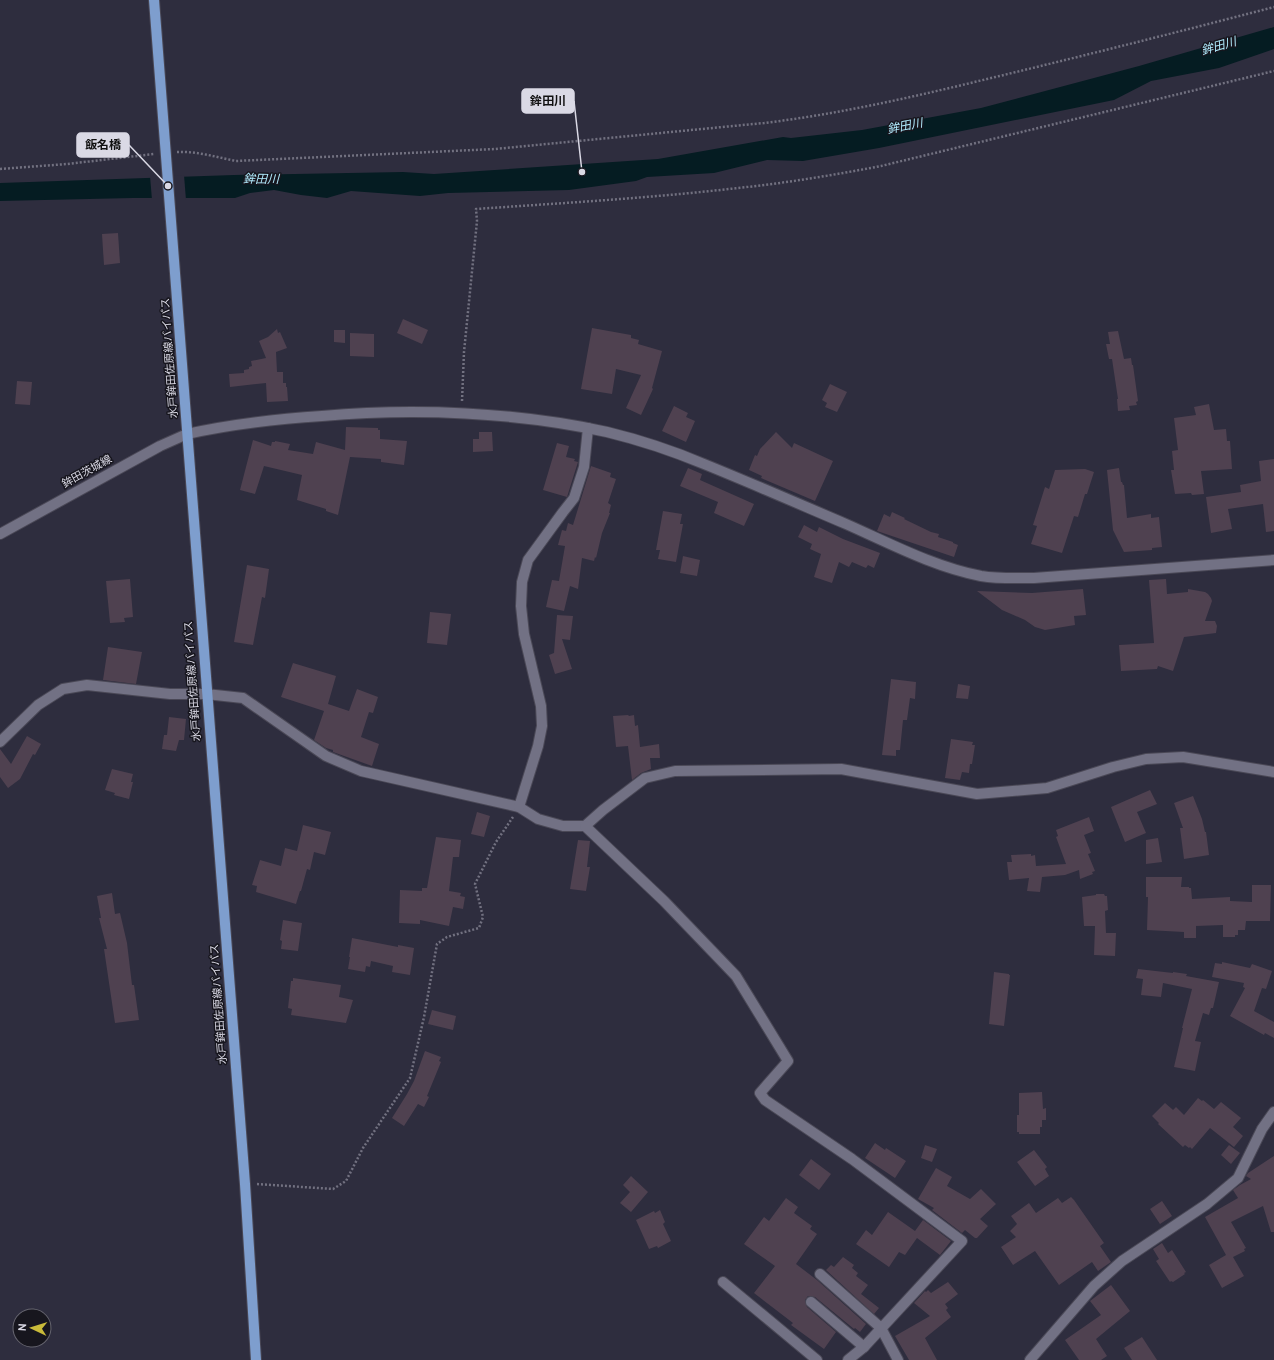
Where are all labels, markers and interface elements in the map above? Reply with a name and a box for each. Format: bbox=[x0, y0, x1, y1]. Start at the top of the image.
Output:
water label: 鉾田川 bbox=[1199, 34, 1240, 60]
callout: 鉾田川 bbox=[522, 89, 574, 113]
text: 鉾田川 bbox=[529, 94, 566, 110]
water label: 鉾田川 bbox=[886, 115, 926, 138]
callout: 飯名橋 bbox=[77, 133, 129, 157]
text: 飯名橋 bbox=[85, 138, 122, 154]
water label: 鉾田川 bbox=[243, 172, 281, 188]
street label: 水戸鉾田佐原線バイパス bbox=[159, 297, 181, 419]
street label: 鉾田茨城線 bbox=[60, 453, 114, 491]
street label: 水戸鉾田佐原線バイパス bbox=[182, 620, 204, 742]
street label: 水戸鉾田佐原線バイパス bbox=[208, 943, 230, 1065]
north arrow bbox=[12, 1308, 52, 1348]
text: N bbox=[16, 1323, 30, 1332]

